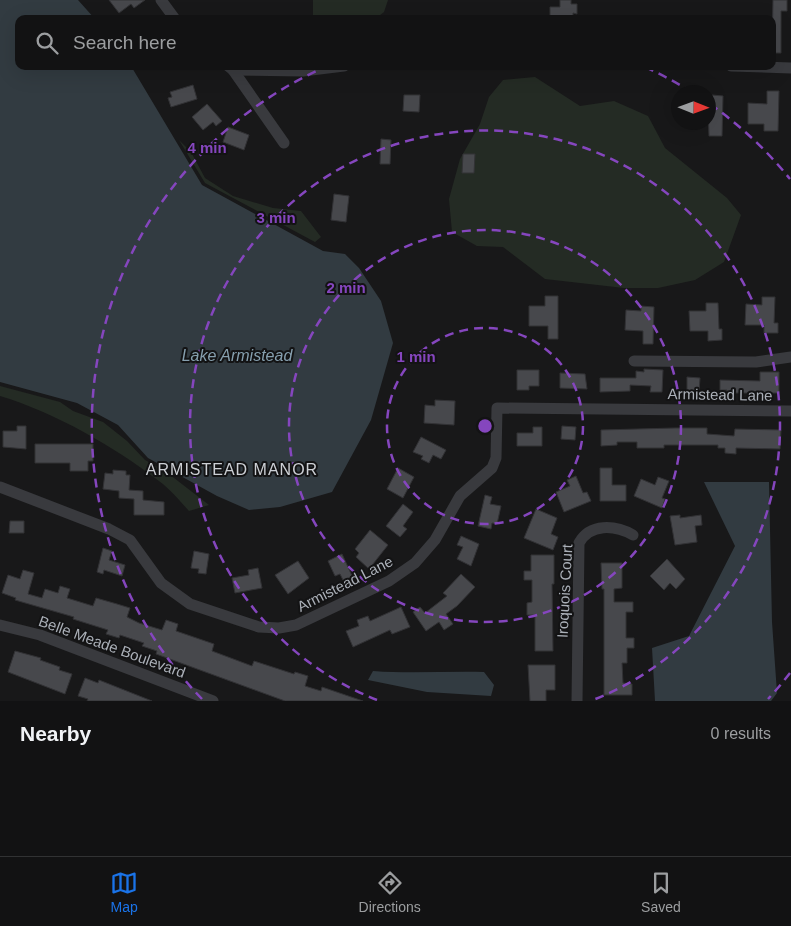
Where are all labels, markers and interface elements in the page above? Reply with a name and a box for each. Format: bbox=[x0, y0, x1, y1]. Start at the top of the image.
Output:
search box bbox=[15, 15, 776, 70]
icon: search bbox=[33, 29, 61, 57]
text: Search here bbox=[73, 32, 177, 53]
north arrow bbox=[671, 85, 716, 130]
text: 4 min bbox=[187, 139, 227, 156]
text: 3 min bbox=[256, 209, 296, 226]
text: 2 min bbox=[326, 279, 366, 296]
water label: Lake Armistead bbox=[182, 347, 293, 364]
text: 1 min bbox=[396, 348, 436, 365]
street label: Armistead Lane bbox=[667, 385, 773, 404]
centre of rings bbox=[476, 417, 494, 435]
district label: ARMISTEAD MANOR bbox=[146, 461, 318, 478]
street label: Iroquois Court bbox=[554, 543, 575, 638]
street label: Armistead Lane bbox=[294, 552, 395, 615]
street label: Belle Meade Boulevard bbox=[36, 612, 188, 681]
text: Nearby bbox=[20, 722, 91, 745]
text: 0 results bbox=[711, 725, 771, 742]
tab: Map bbox=[110, 869, 138, 915]
tab: Directions bbox=[359, 869, 421, 915]
tab: Saved bbox=[641, 869, 681, 915]

